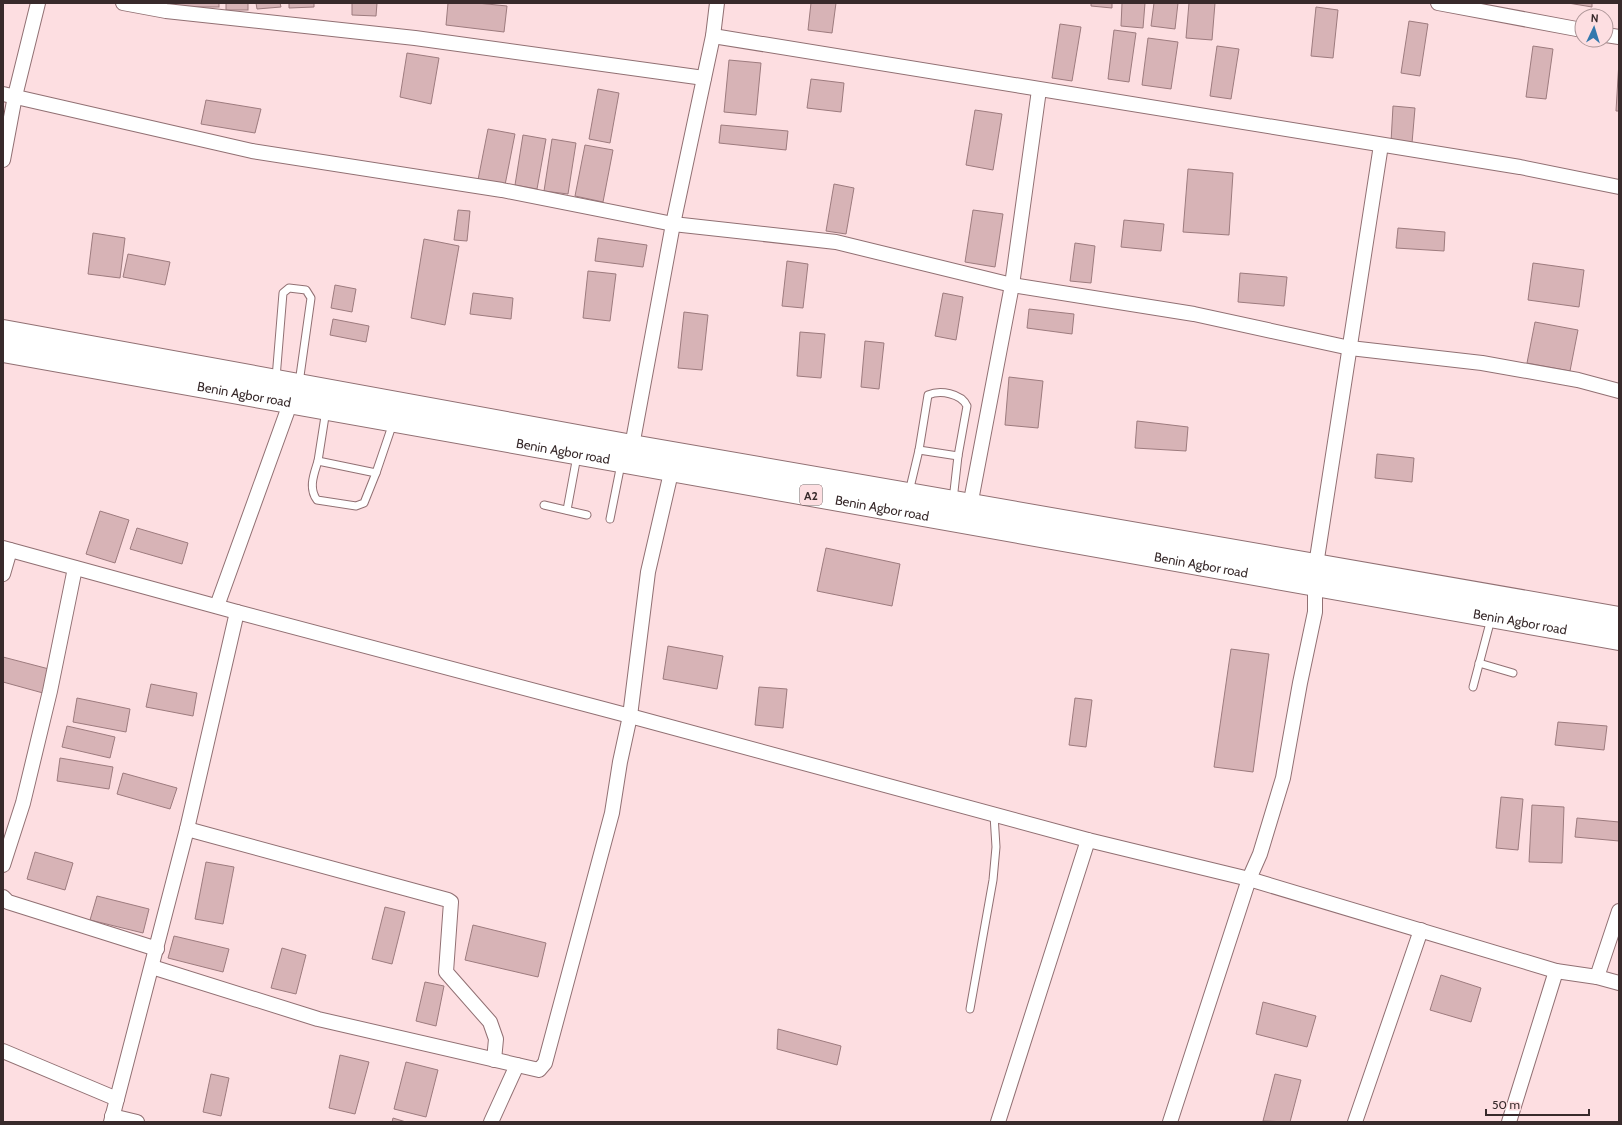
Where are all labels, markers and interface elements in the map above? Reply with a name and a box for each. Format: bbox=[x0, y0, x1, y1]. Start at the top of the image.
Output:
north arrow bbox=[1574, 8, 1614, 48]
text: N bbox=[1590, 11, 1599, 25]
street label: Benin Agbor road bbox=[196, 378, 292, 410]
street label: Benin Agbor road bbox=[515, 435, 611, 467]
road number: A2 bbox=[800, 485, 822, 505]
street label: Benin Agbor road bbox=[834, 491, 930, 524]
street label: Benin Agbor road bbox=[1153, 548, 1249, 581]
street label: Benin Agbor road bbox=[1472, 605, 1568, 638]
scale bar bbox=[1486, 1091, 1589, 1117]
text: 50 m bbox=[1492, 1097, 1520, 1112]

